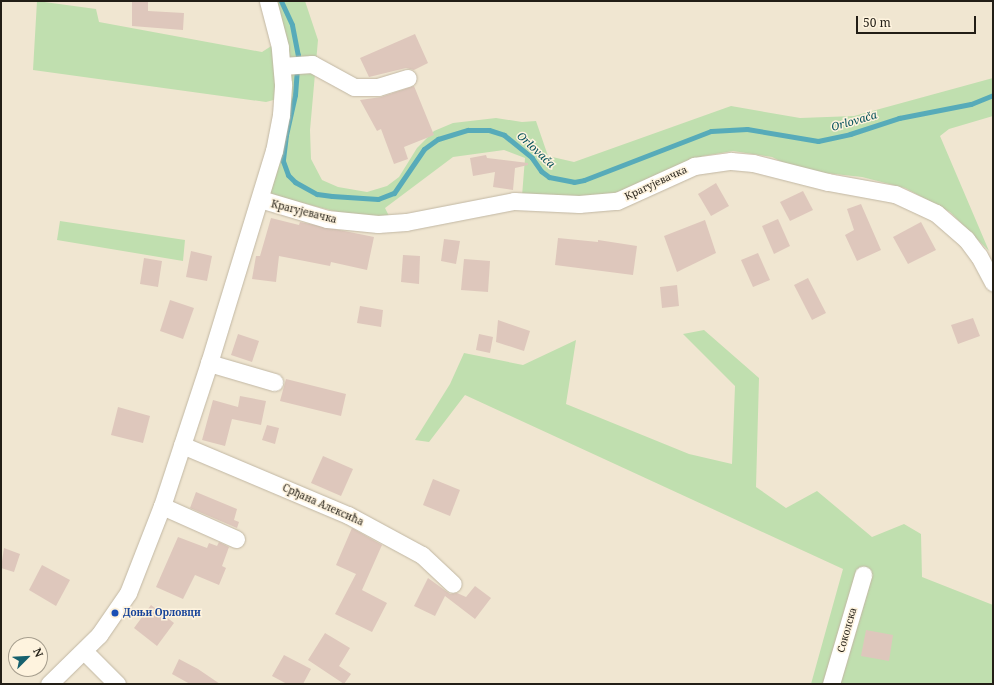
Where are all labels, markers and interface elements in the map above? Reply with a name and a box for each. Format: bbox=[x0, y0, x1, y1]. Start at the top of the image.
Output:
scale bar bbox=[858, 8, 978, 34]
text: 50 m bbox=[863, 14, 891, 31]
water label: Orlovača bbox=[830, 108, 878, 134]
water label: Orlovača bbox=[514, 129, 558, 171]
street label: Крагујевачка bbox=[623, 163, 689, 203]
street label: Крагујевачка bbox=[270, 198, 338, 226]
street label: Срђана Алексића bbox=[281, 482, 365, 528]
street label: Соколска bbox=[835, 606, 859, 654]
place label: Доњи Орловци bbox=[123, 607, 201, 619]
marker: Доњи Орловци bbox=[110, 608, 120, 618]
north arrow bbox=[8, 637, 48, 677]
text: N bbox=[30, 645, 47, 659]

